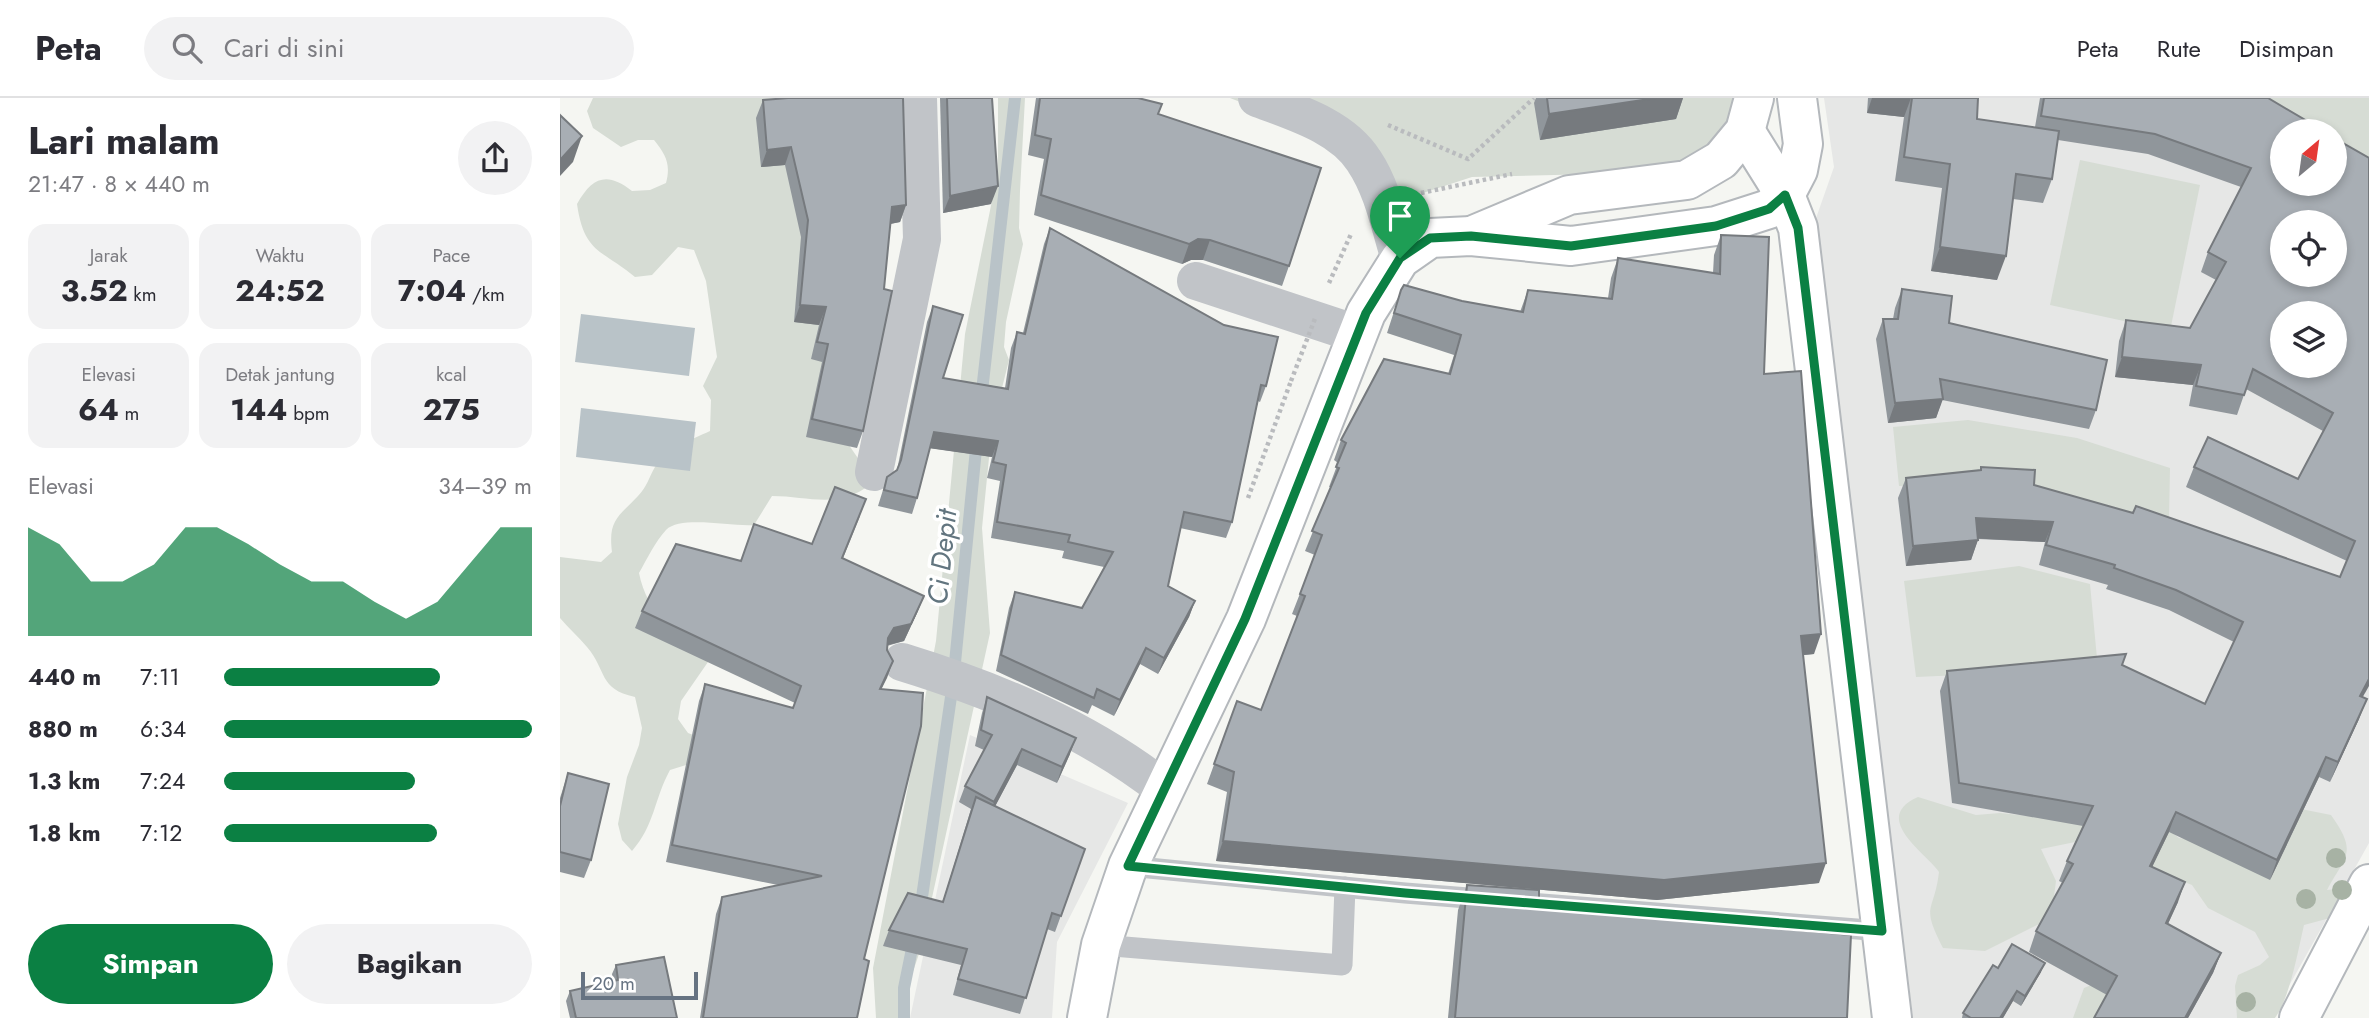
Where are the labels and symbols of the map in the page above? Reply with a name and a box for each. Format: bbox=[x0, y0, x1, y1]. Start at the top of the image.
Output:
north arrow bbox=[2270, 119, 2347, 196]
pin bbox=[1370, 186, 1430, 258]
water label: Ci Depit bbox=[917, 506, 968, 607]
scale bar bbox=[581, 969, 698, 1001]

